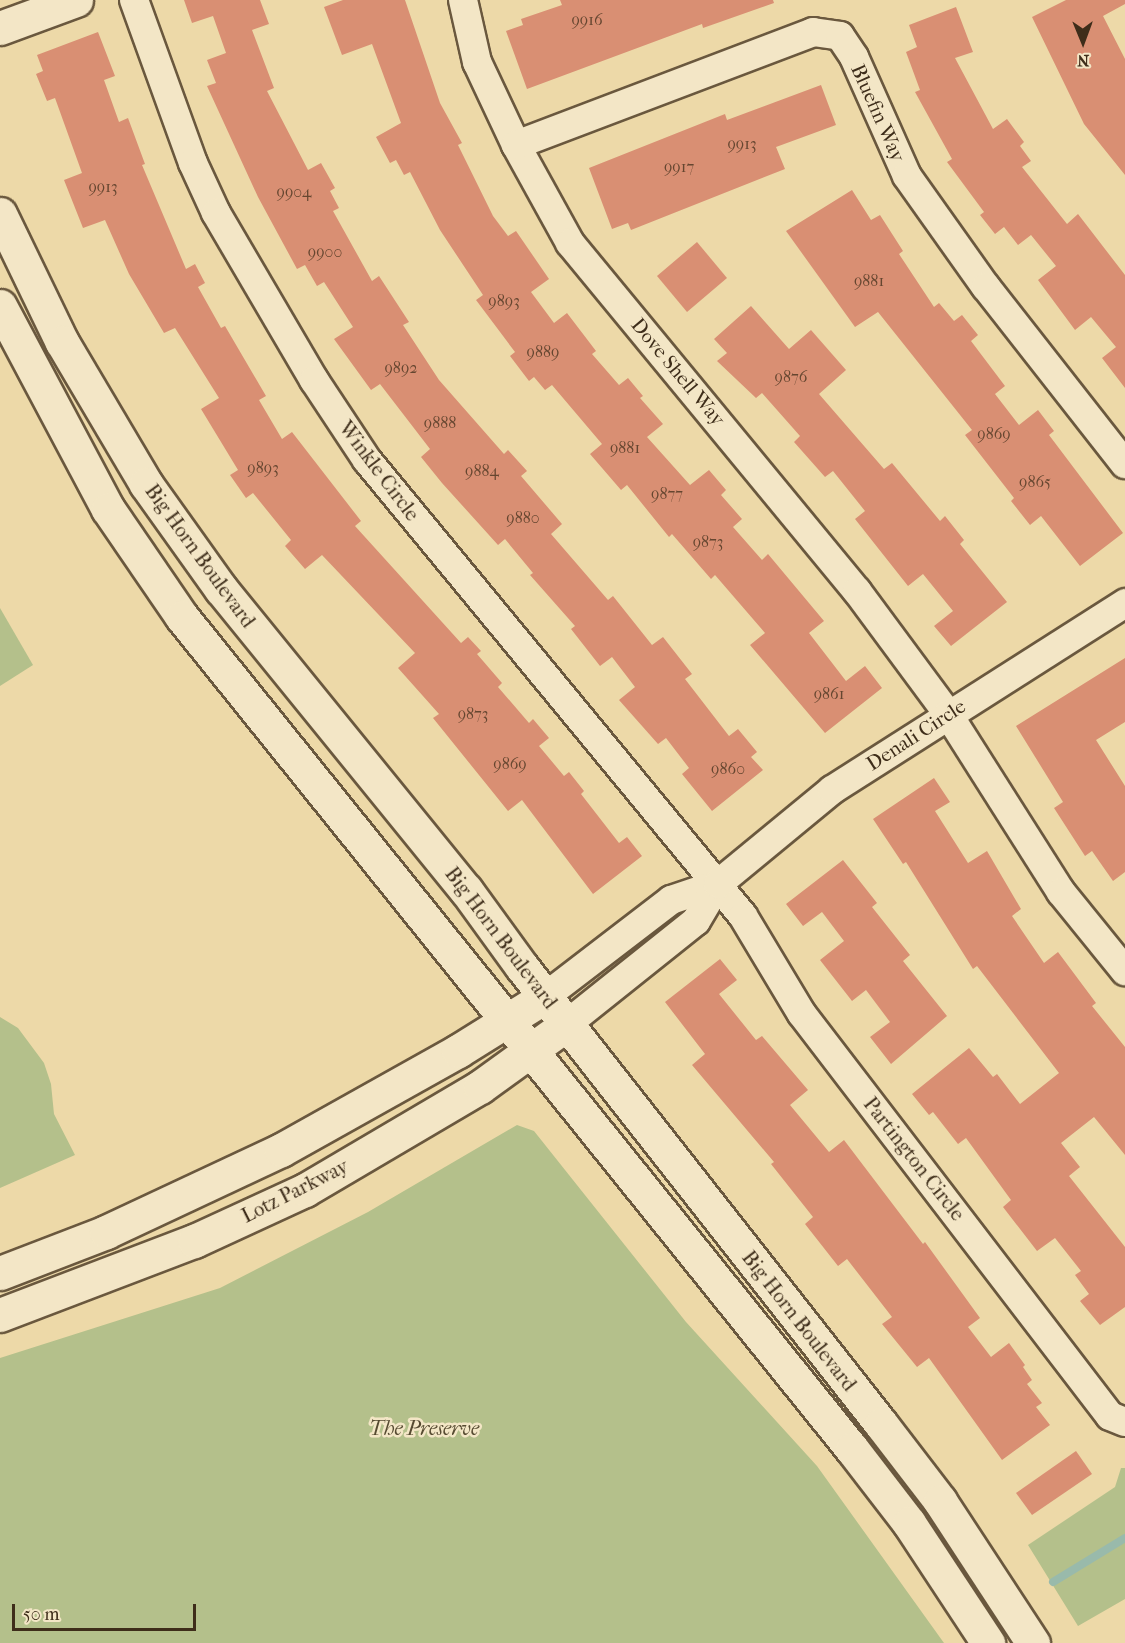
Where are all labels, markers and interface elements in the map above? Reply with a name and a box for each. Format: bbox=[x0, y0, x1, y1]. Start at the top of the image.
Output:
house number: 9916 bbox=[571, 10, 603, 30]
north arrow bbox=[1053, 12, 1113, 72]
text: N bbox=[1077, 51, 1090, 70]
street label: Bluefin Way bbox=[846, 60, 910, 166]
house number: 9913 bbox=[727, 134, 757, 154]
house number: 9917 bbox=[664, 157, 694, 177]
house number: 9913 bbox=[88, 177, 118, 197]
house number: 9904 bbox=[277, 182, 311, 202]
house number: 9900 bbox=[308, 242, 342, 262]
house number: 9881 bbox=[854, 271, 884, 291]
house number: 9893 bbox=[488, 291, 520, 311]
street label: Dove Shell Way bbox=[626, 313, 730, 431]
house number: 9889 bbox=[527, 342, 559, 362]
house number: 9892 bbox=[384, 358, 418, 378]
house number: 9876 bbox=[775, 367, 807, 387]
house number: 9888 bbox=[424, 413, 456, 433]
street label: Winkle Circle bbox=[334, 416, 424, 526]
house number: 9869 bbox=[977, 424, 1011, 444]
house number: 9881 bbox=[610, 438, 640, 458]
house number: 9893 bbox=[247, 458, 279, 478]
house number: 9884 bbox=[465, 461, 499, 481]
house number: 9865 bbox=[1019, 472, 1051, 492]
street label: Big Horn Boulevard bbox=[140, 480, 260, 632]
house number: 9877 bbox=[651, 484, 683, 504]
house number: 9880 bbox=[506, 508, 540, 528]
house number: 9873 bbox=[693, 532, 723, 552]
house number: 9861 bbox=[814, 684, 844, 704]
street label: Denali Circle bbox=[862, 694, 970, 776]
house number: 9873 bbox=[458, 704, 488, 724]
house number: 9869 bbox=[493, 754, 527, 774]
house number: 9860 bbox=[711, 759, 745, 779]
street label: Big Horn Boulevard bbox=[440, 862, 562, 1014]
street label: Partington Circle bbox=[858, 1092, 970, 1226]
street label: Lotz Parkway bbox=[238, 1154, 352, 1228]
street label: Big Horn Boulevard bbox=[737, 1246, 861, 1396]
park label: The Preserve bbox=[369, 1416, 479, 1440]
scale bar bbox=[15, 1592, 200, 1630]
text: 50 m bbox=[23, 1604, 59, 1625]

